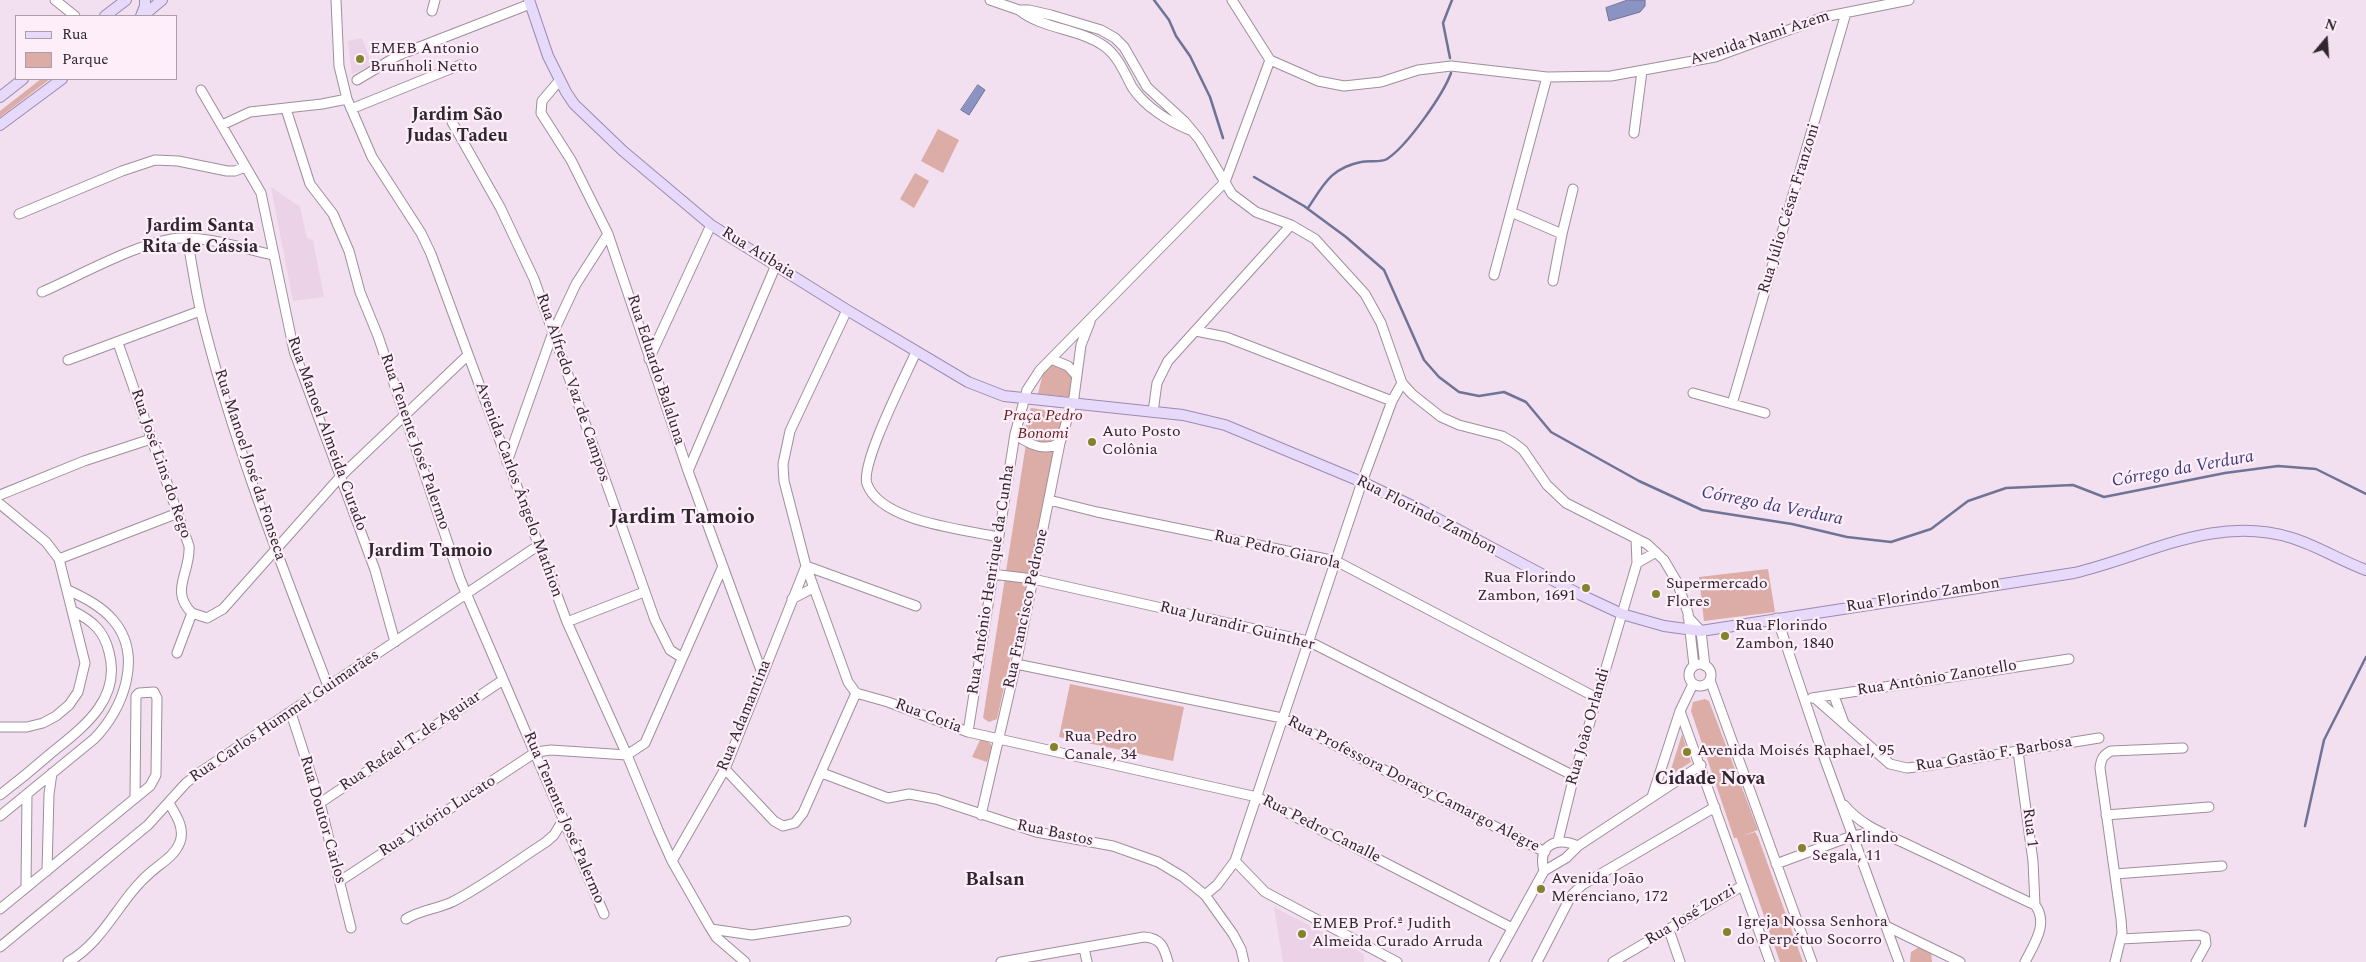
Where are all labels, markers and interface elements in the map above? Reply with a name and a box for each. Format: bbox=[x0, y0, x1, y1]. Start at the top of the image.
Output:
street label: Avenida Nami Azem bbox=[1688, 7, 1832, 71]
text: N bbox=[2322, 14, 2339, 37]
legend bbox=[15, 15, 178, 80]
north arrow bbox=[2301, 15, 2351, 65]
text: Rua bbox=[62, 23, 88, 46]
place label: EMEB Antonio Brunholi Netto bbox=[370, 40, 479, 78]
text: Parque bbox=[62, 48, 109, 71]
marker: EMEB Antonio Brunholi Netto bbox=[354, 53, 366, 65]
district label: Jardim São Judas Tadeu bbox=[406, 105, 508, 148]
street label: Rua Júlio César Franzoni bbox=[1755, 122, 1825, 296]
district label: Jardim Santa Rita de Cássia bbox=[142, 216, 258, 258]
street label: Rua Atibaia bbox=[718, 224, 798, 284]
street label: Rua Alfredo Vaz de Campos bbox=[531, 291, 613, 485]
street label: Rua Eduardo Balaluna bbox=[622, 292, 688, 448]
street label: Rua Manoel Almeida Curado bbox=[282, 334, 370, 534]
street label: Rua Tenente José Palermo bbox=[375, 351, 453, 533]
street label: Rua Manoel José da Fonseca bbox=[209, 367, 289, 563]
street label: Avenida Carlos Ângelo Mathion bbox=[470, 380, 566, 600]
street label: Rua José Lins do Rego bbox=[125, 387, 195, 541]
park label: Praça Pedro Bonomi bbox=[1003, 407, 1083, 445]
place label: Auto Posto Colônia bbox=[1102, 423, 1181, 461]
marker: Auto Posto Colônia bbox=[1086, 436, 1098, 448]
water label: Córrego da Verdura bbox=[2110, 447, 2256, 493]
street label: Rua Antônio Henrique da Cunha bbox=[964, 464, 1020, 696]
street label: Rua Florindo Zambon bbox=[1352, 472, 1500, 560]
water label: Córrego da Verdura bbox=[1699, 483, 1845, 531]
district label: Jardim Tamoio bbox=[609, 506, 755, 532]
street label: Rua Francisco Pedrone bbox=[1001, 527, 1053, 691]
street label: Rua Pedro Giarola bbox=[1212, 527, 1342, 575]
district label: Jardim Tamoio bbox=[368, 541, 492, 563]
place label: Rua Florindo Zambon, 1691 bbox=[1477, 569, 1576, 607]
street label: Rua Florindo Zambon bbox=[1845, 574, 2001, 618]
place label: Supermercado Flores bbox=[1666, 575, 1768, 613]
marker: Rua Florindo Zambon, 1691 bbox=[1580, 582, 1592, 594]
marker: Supermercado Flores bbox=[1650, 588, 1662, 600]
street label: Rua Jurandir Guinther bbox=[1158, 598, 1316, 656]
place label: Rua Florindo Zambon, 1840 bbox=[1735, 617, 1834, 655]
marker: Rua Florindo Zambon, 1840 bbox=[1719, 630, 1731, 642]
street label: Rua Carlos Hummel Guimarães bbox=[187, 646, 383, 788]
street label: Rua Antônio Zanotello bbox=[1856, 657, 2018, 701]
street label: Rua Adamantina bbox=[714, 658, 776, 774]
street label: Rua João Orlandi bbox=[1563, 666, 1615, 788]
street label: Rua Rafael T. de Aguiar bbox=[337, 688, 485, 796]
street label: Rua Cotia bbox=[892, 695, 964, 739]
street label: Rua Professora Doracy Camargo Alegre bbox=[1284, 713, 1542, 857]
place label: Rua Pedro Canale, 34 bbox=[1064, 728, 1137, 766]
street label: Rua Tenente José Palermo bbox=[518, 729, 608, 907]
street label: Rua Gastão F. Barbosa bbox=[1914, 733, 2074, 777]
marker: Rua Pedro Canale, 34 bbox=[1048, 741, 1060, 753]
place label: Avenida Moisés Raphael, 95 bbox=[1697, 742, 1894, 762]
marker: Avenida Moisés Raphael, 95 bbox=[1681, 746, 1693, 758]
street label: Rua Doutor Carlos bbox=[295, 754, 349, 886]
district label: Cidade Nova bbox=[1655, 769, 1765, 791]
street label: Rua Vitório Lucato bbox=[376, 772, 500, 862]
street label: Rua Pedro Canalle bbox=[1258, 792, 1384, 868]
street label: Rua 1 bbox=[2017, 807, 2041, 849]
street label: Rua Bastos bbox=[1015, 817, 1095, 851]
place label: Rua Arlindo Segala, 11 bbox=[1812, 829, 1898, 867]
marker: Rua Arlindo Segala, 11 bbox=[1796, 842, 1808, 854]
district label: Balsan bbox=[965, 870, 1025, 892]
place label: Avenida João Merenciano, 172 bbox=[1551, 870, 1668, 908]
street label: Rua José Zorzi bbox=[1642, 881, 1740, 951]
marker: Avenida João Merenciano, 172 bbox=[1535, 883, 1547, 895]
place label: Igreja Nossa Senhora do Perpétuo Socorro bbox=[1737, 913, 1888, 951]
place label: EMEB Prof.ª Judith Almeida Curado Arruda bbox=[1312, 915, 1483, 953]
marker: Igreja Nossa Senhora do Perpétuo Socorro bbox=[1721, 926, 1733, 938]
marker: EMEB Prof.ª Judith Almeida Curado Arruda bbox=[1296, 928, 1308, 940]

